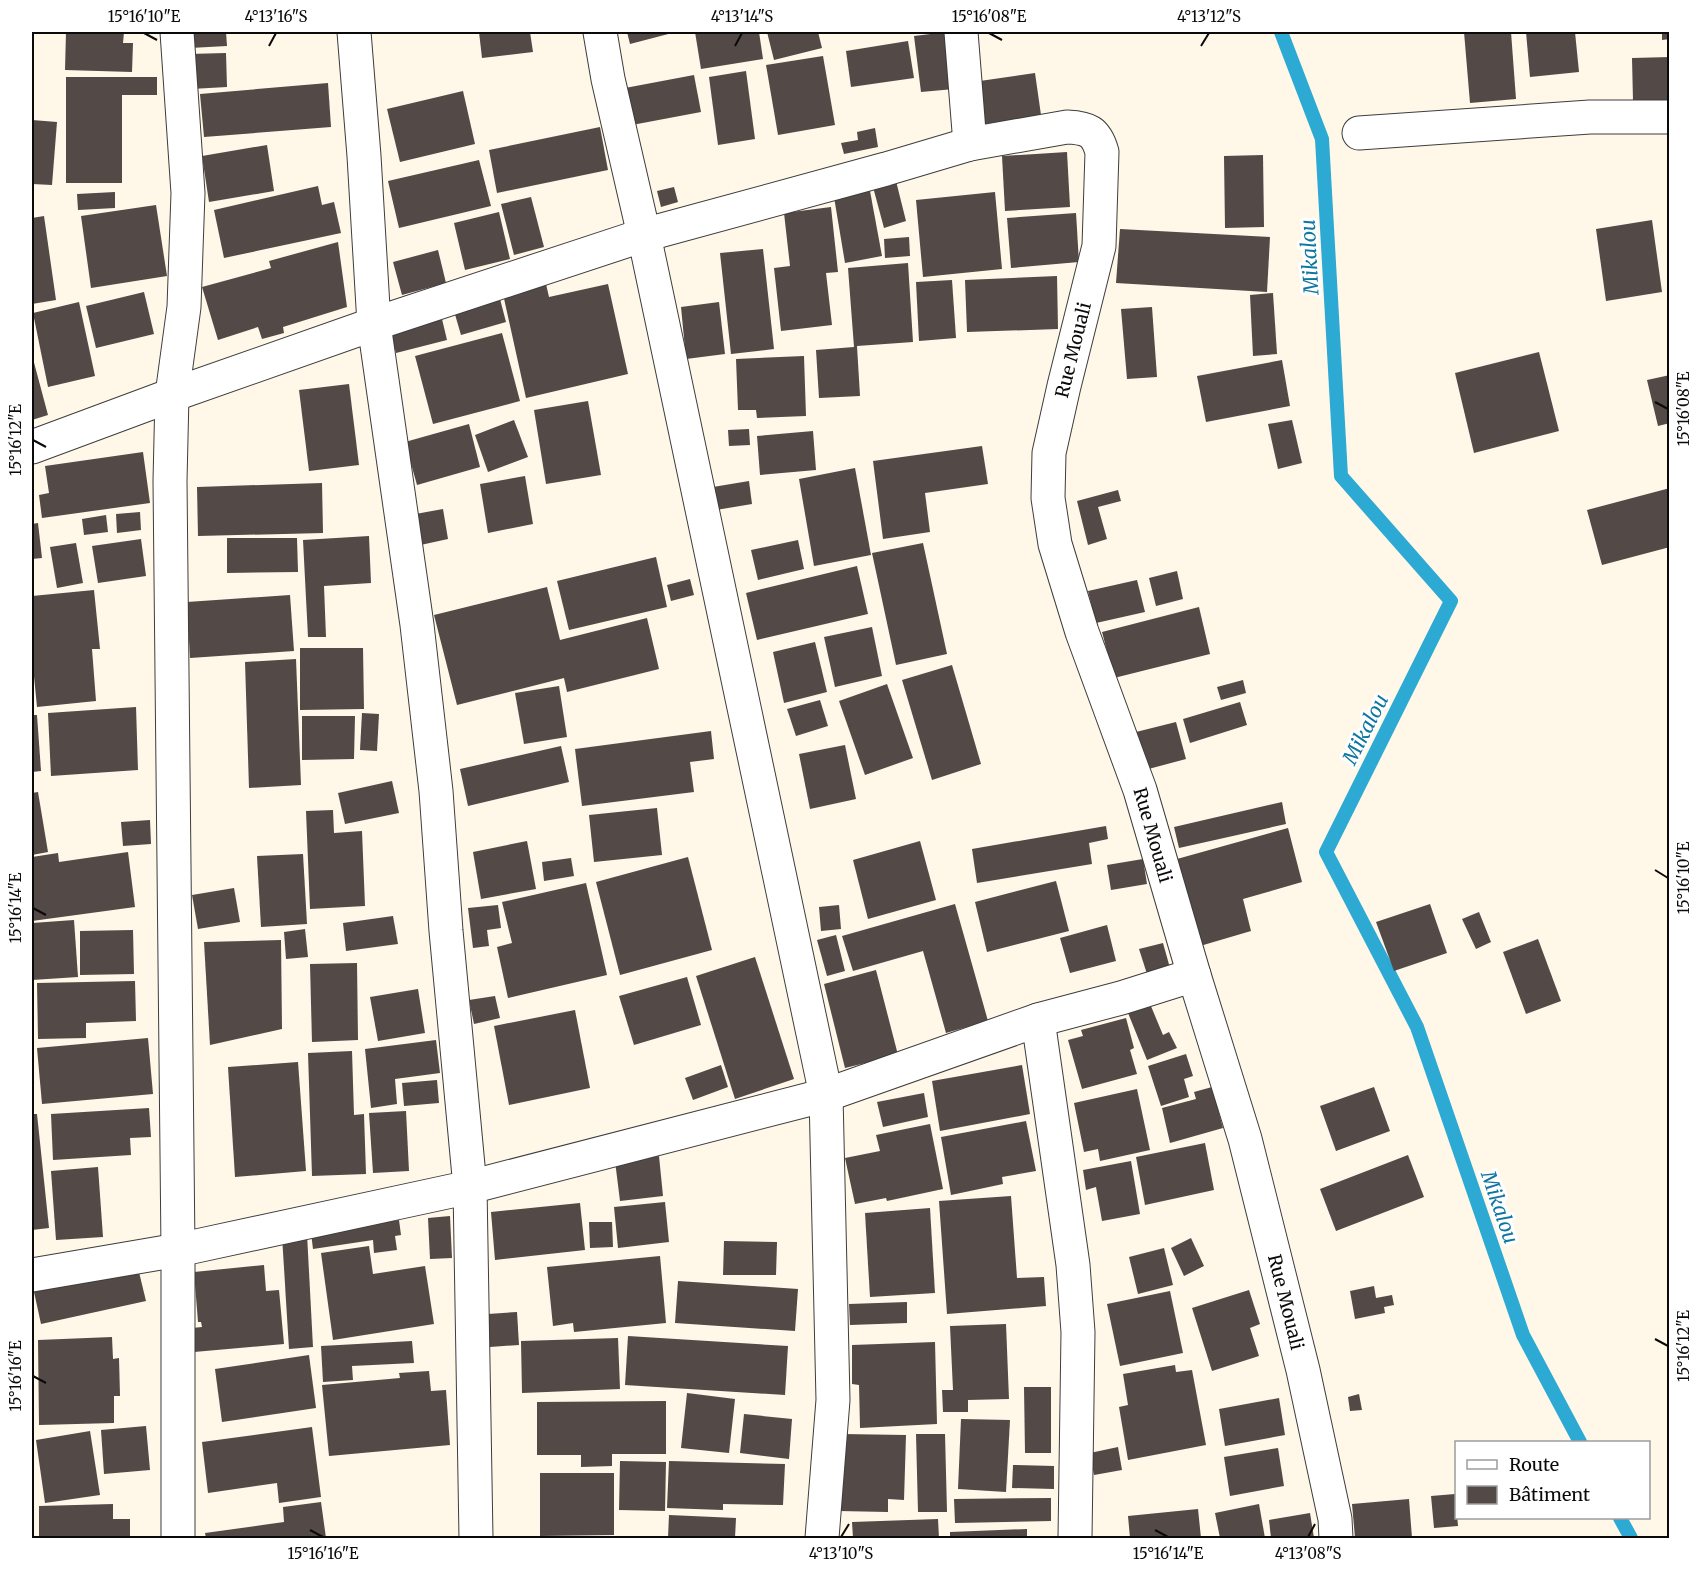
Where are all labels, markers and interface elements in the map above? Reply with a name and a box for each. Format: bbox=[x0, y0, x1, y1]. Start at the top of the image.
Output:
text: 15°16'10"E bbox=[108, 7, 181, 26]
text: 4°13'16"S bbox=[244, 7, 308, 26]
text: 4°13'14"S bbox=[711, 7, 773, 26]
text: 15°16'08"E bbox=[952, 7, 1027, 26]
text: 4°13'12"S bbox=[1177, 7, 1241, 26]
water label: Mikalou bbox=[1295, 219, 1324, 296]
street label: Rue Mouali bbox=[1050, 300, 1096, 400]
text: 15°16'08"E bbox=[1674, 371, 1693, 446]
text: 15°16'12"E bbox=[6, 404, 25, 476]
water label: Mikalou bbox=[1336, 690, 1393, 769]
street label: Rue Mouali bbox=[1128, 785, 1178, 885]
text: 15°16'10"E bbox=[1674, 841, 1693, 914]
text: 15°16'14"E bbox=[6, 872, 25, 943]
water label: Mikalou bbox=[1476, 1166, 1524, 1247]
street label: Rue Mouali bbox=[1263, 1252, 1309, 1352]
text: 15°16'12"E bbox=[1674, 1310, 1693, 1382]
text: 15°16'16"E bbox=[6, 1340, 25, 1412]
legend bbox=[1455, 1441, 1650, 1519]
text: Route bbox=[1509, 1453, 1559, 1476]
text: Bâtiment bbox=[1509, 1483, 1590, 1506]
text: 15°16'16"E bbox=[287, 1544, 359, 1563]
text: 4°13'10"S bbox=[809, 1544, 873, 1563]
text: 15°16'14"E bbox=[1133, 1544, 1204, 1563]
text: 4°13'08"S bbox=[1275, 1544, 1341, 1563]

